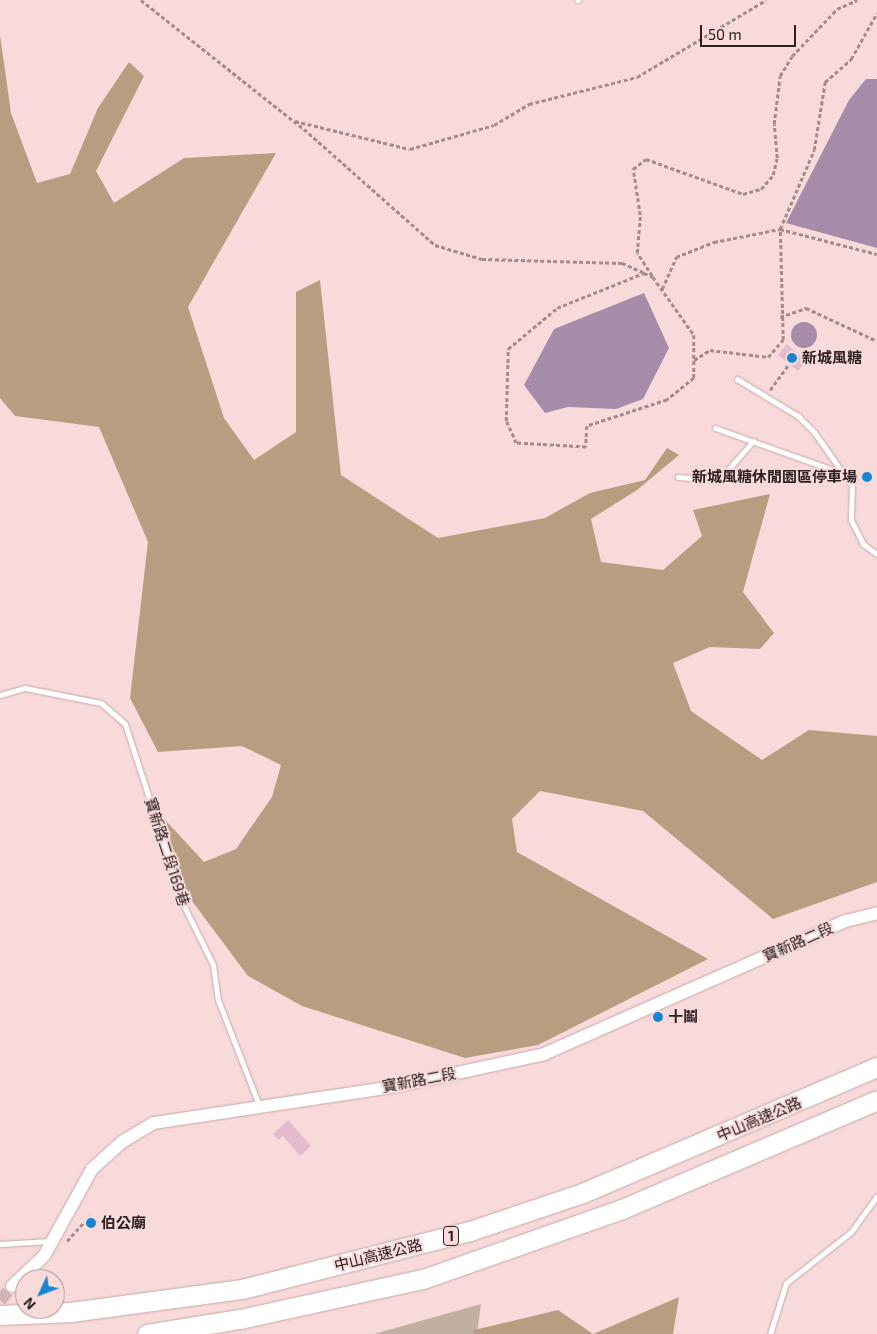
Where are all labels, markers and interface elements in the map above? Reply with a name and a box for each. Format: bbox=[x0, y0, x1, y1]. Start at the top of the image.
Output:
scale bar bbox=[702, 15, 798, 47]
text: 50 m bbox=[708, 25, 742, 43]
place label: 新城風糖 bbox=[802, 349, 862, 367]
marker: 新城風糖 bbox=[786, 352, 798, 364]
place label: 新城風糖休閒園區停車場 bbox=[692, 468, 857, 486]
marker: 新城風糖休閒園區停車場 bbox=[861, 471, 873, 483]
street label: 寶新路二段169巷 bbox=[141, 795, 193, 909]
street label: 寶新路二段 bbox=[760, 919, 836, 965]
place label: 十鬮 bbox=[668, 1008, 698, 1026]
marker: 十鬮 bbox=[652, 1011, 664, 1023]
street label: 寶新路二段 bbox=[380, 1064, 458, 1096]
street label: 中山高速公路 bbox=[714, 1093, 804, 1145]
place label: 伯公廟 bbox=[101, 1214, 146, 1232]
marker: 伯公廟 bbox=[85, 1217, 97, 1229]
road number: 1 bbox=[442, 1224, 460, 1248]
street label: 中山高速公路 bbox=[332, 1235, 424, 1275]
north arrow bbox=[15, 1269, 65, 1319]
text: N bbox=[20, 1294, 39, 1313]

